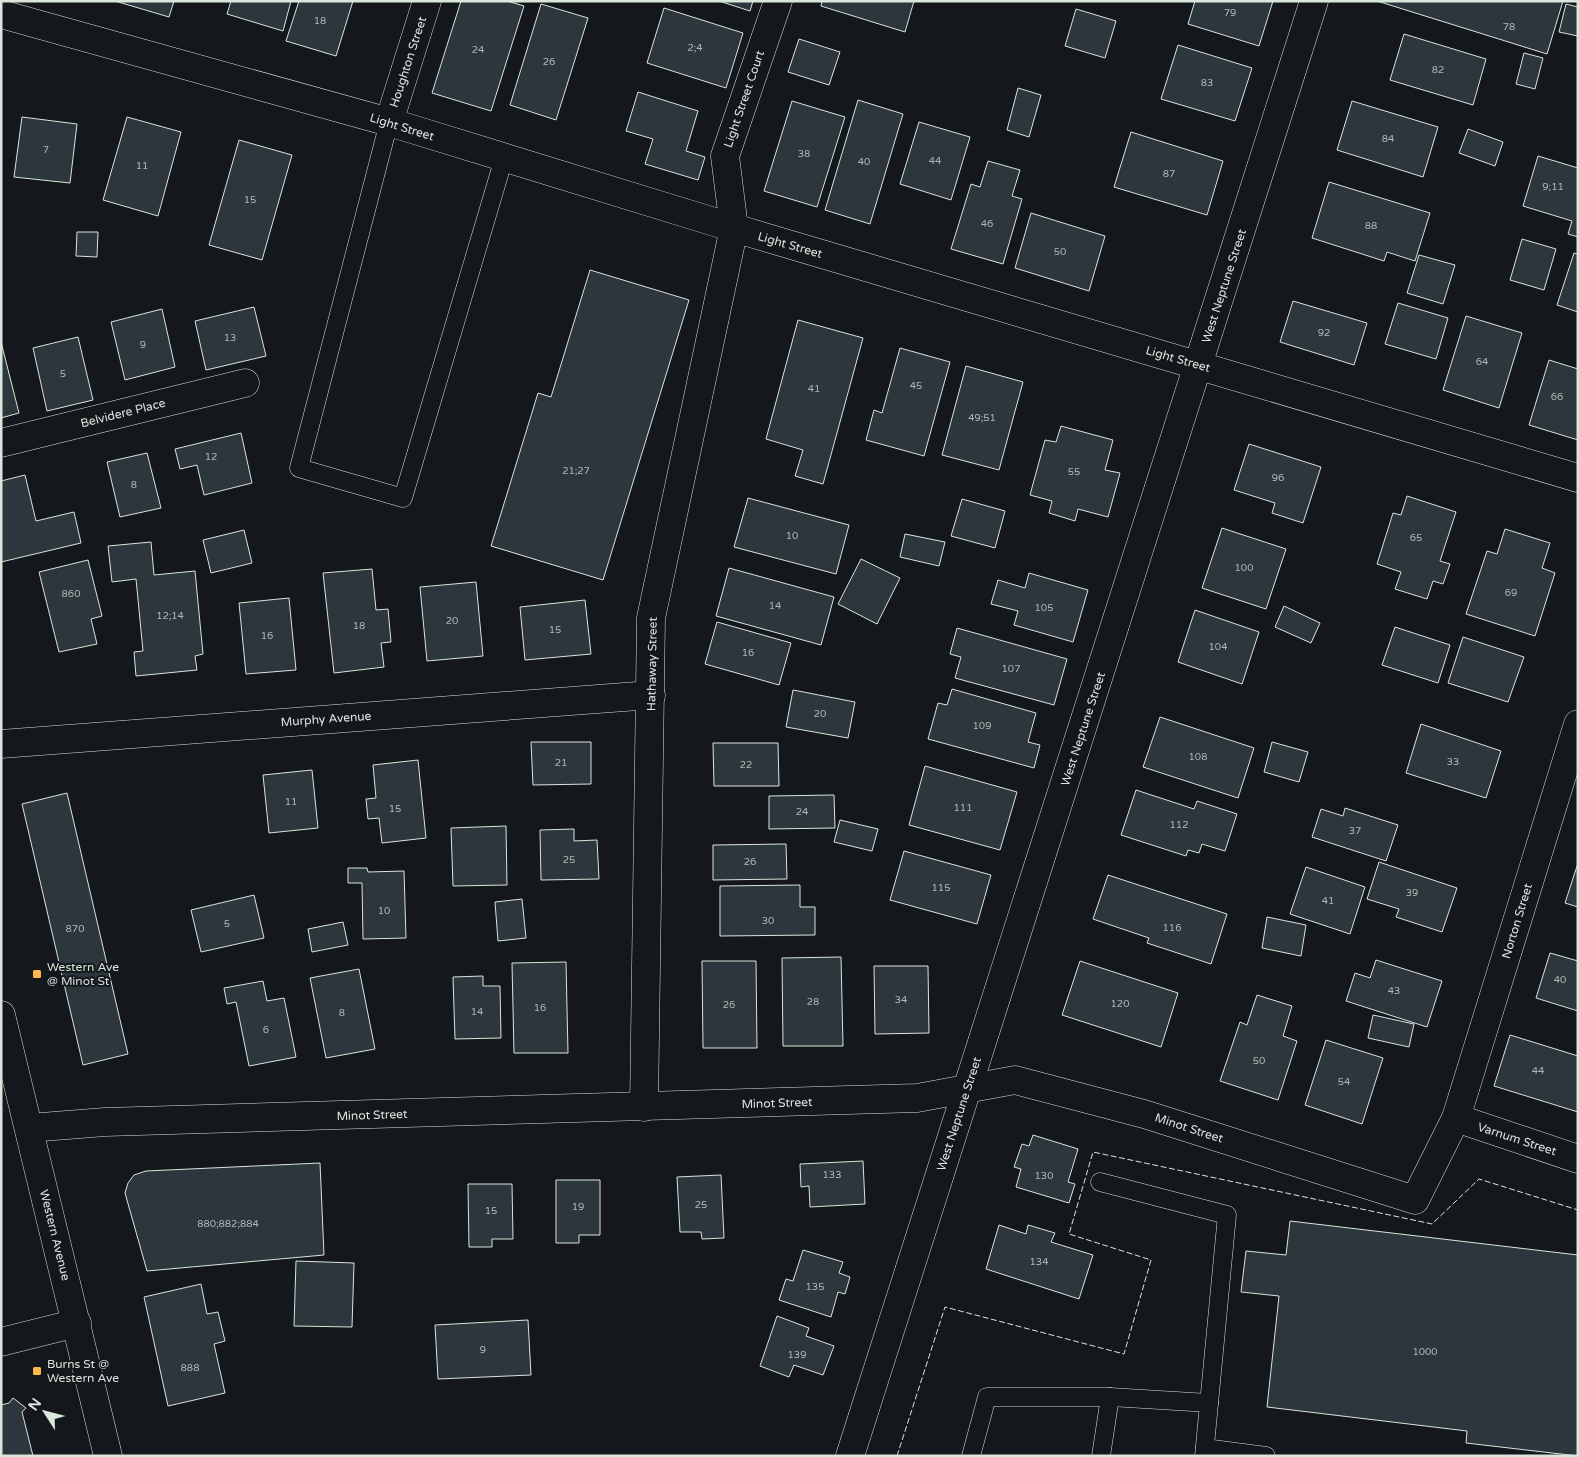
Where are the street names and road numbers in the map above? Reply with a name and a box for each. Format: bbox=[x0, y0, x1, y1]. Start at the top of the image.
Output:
street label: Houghton Street bbox=[387, 14, 429, 109]
street label: Light Street Court bbox=[721, 48, 767, 149]
street label: Light Street bbox=[368, 111, 436, 144]
street label: West Neptune Street bbox=[1199, 227, 1249, 345]
street label: Light Street bbox=[756, 229, 824, 261]
street label: Light Street bbox=[1144, 343, 1212, 375]
street label: Belvidere Place bbox=[79, 396, 167, 430]
street label: Hathaway Street bbox=[644, 616, 660, 711]
street label: West Neptune Street bbox=[1058, 670, 1108, 788]
street label: Murphy Avenue bbox=[280, 709, 372, 729]
street label: Norton Street bbox=[1499, 881, 1535, 960]
street label: West Neptune Street bbox=[934, 1055, 984, 1173]
street label: Minot Street bbox=[741, 1095, 813, 1111]
street label: Minot Street bbox=[336, 1107, 408, 1123]
street label: Minot Street bbox=[1153, 1110, 1225, 1146]
street label: Varnum Street bbox=[1476, 1120, 1559, 1158]
street label: Western Avenue bbox=[37, 1188, 73, 1282]

